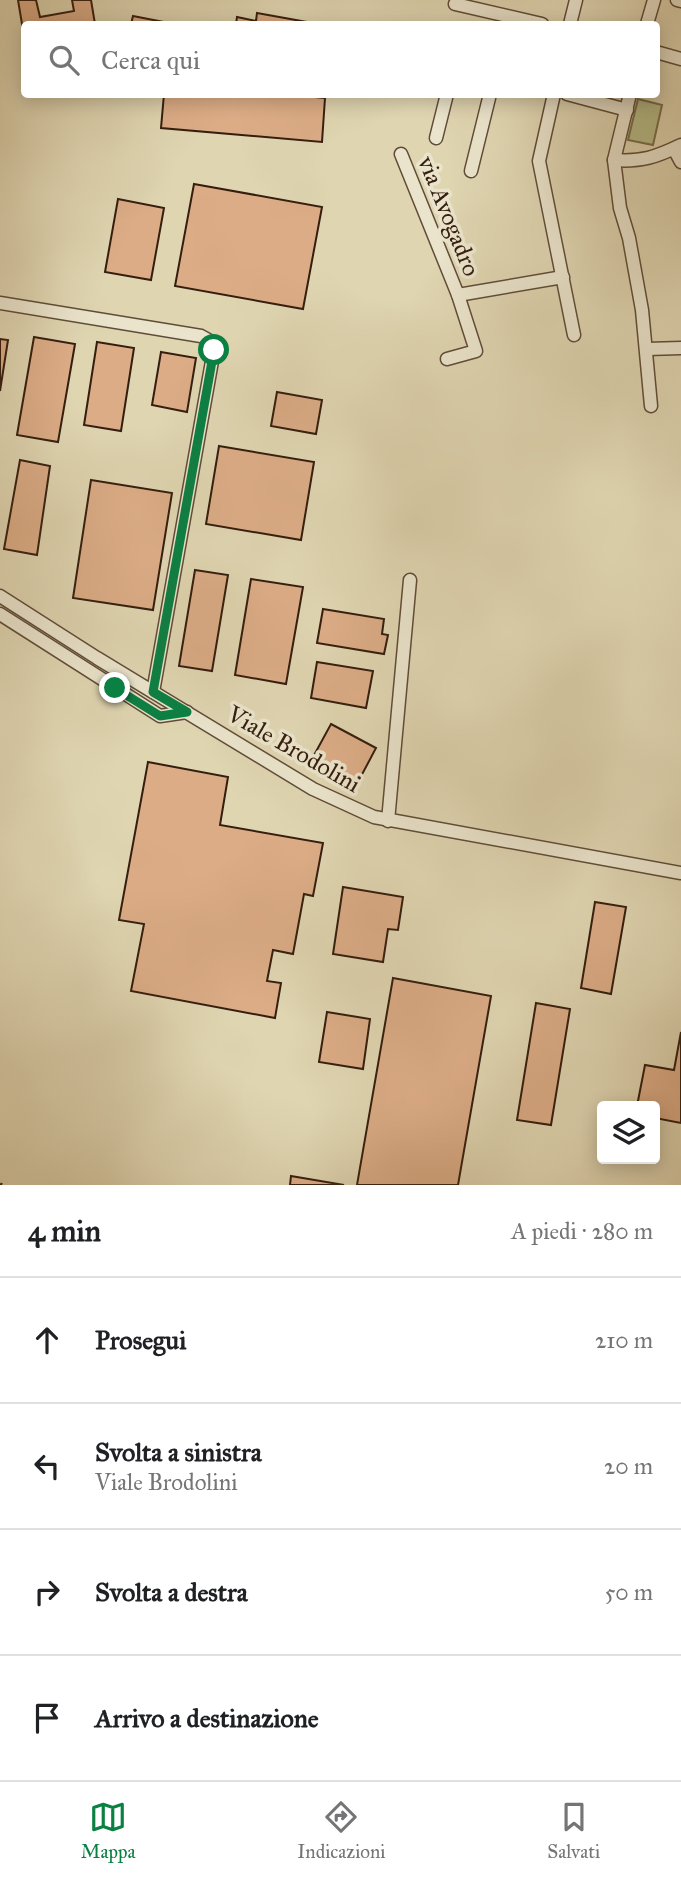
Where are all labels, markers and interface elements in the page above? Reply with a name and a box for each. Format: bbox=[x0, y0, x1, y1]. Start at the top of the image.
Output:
search box bbox=[21, 21, 660, 98]
icon: search bbox=[45, 41, 83, 79]
text: Cerca qui bbox=[101, 44, 200, 76]
street label: via Avogadro bbox=[411, 151, 487, 280]
route start bbox=[198, 334, 229, 365]
route end bbox=[99, 672, 130, 703]
street label: Viale Brodolini bbox=[221, 698, 366, 799]
map controls bbox=[597, 1101, 660, 1164]
button: layers bbox=[597, 1101, 660, 1164]
text: 4 min bbox=[28, 1213, 101, 1249]
text: A piedi · 280 m bbox=[511, 1217, 653, 1245]
icon: ahead bbox=[28, 1321, 66, 1359]
text: Prosegui bbox=[95, 1324, 186, 1356]
text: 210 m bbox=[595, 1326, 653, 1354]
text: Svolta a sinistra bbox=[95, 1436, 262, 1468]
icon: left bbox=[28, 1447, 66, 1485]
text: 20 m bbox=[604, 1452, 653, 1480]
text: Viale Brodolini bbox=[95, 1468, 238, 1496]
icon: right bbox=[28, 1573, 66, 1611]
text: Svolta a destra bbox=[95, 1576, 248, 1608]
text: 50 m bbox=[605, 1578, 653, 1606]
icon: arrive bbox=[28, 1699, 66, 1737]
text: Arrivo a destinazione bbox=[95, 1702, 319, 1734]
tab: Mappa bbox=[81, 1798, 136, 1863]
tab: Indicazioni bbox=[297, 1798, 386, 1863]
tab: Salvati bbox=[547, 1798, 600, 1863]

